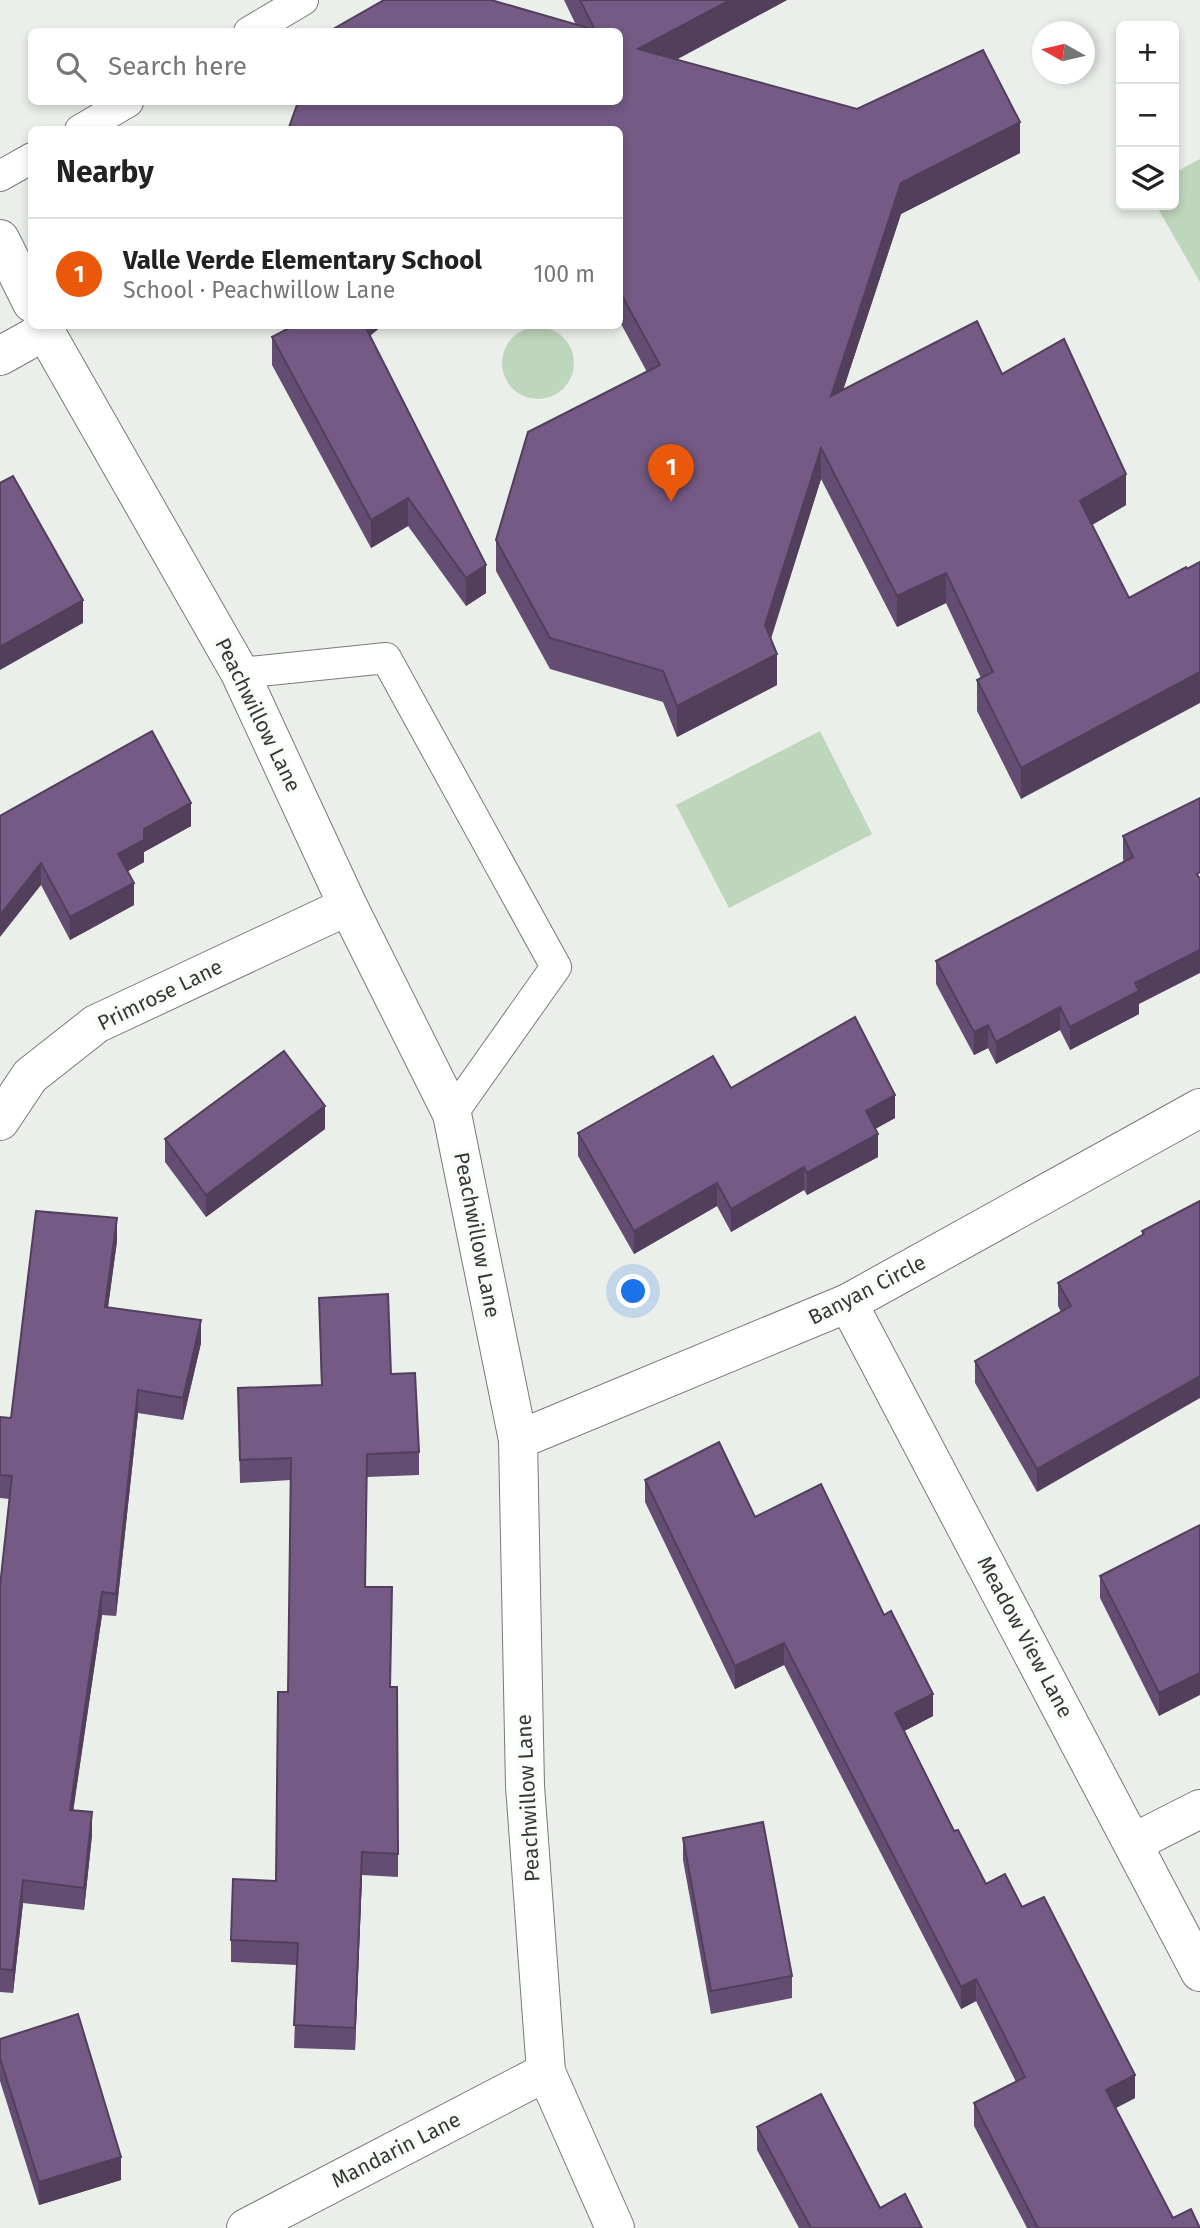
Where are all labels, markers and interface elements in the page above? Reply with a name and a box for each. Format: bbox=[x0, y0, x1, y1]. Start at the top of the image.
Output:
north arrow bbox=[1032, 21, 1095, 84]
map controls bbox=[1116, 21, 1179, 210]
button: + bbox=[1116, 21, 1179, 84]
search box bbox=[28, 28, 623, 105]
icon: search bbox=[52, 48, 90, 86]
text: Search here bbox=[108, 51, 247, 82]
button: − bbox=[1116, 84, 1179, 147]
button: layers bbox=[1116, 147, 1179, 210]
text: Nearby bbox=[56, 154, 154, 190]
text: Valle Verde Elementary School bbox=[123, 245, 482, 276]
text: 1 bbox=[74, 260, 84, 288]
text: 100 m bbox=[534, 260, 595, 288]
text: School · Peachwillow Lane bbox=[123, 276, 395, 304]
pin: 1 bbox=[648, 444, 694, 502]
street label: Peachwillow Lane bbox=[209, 634, 307, 796]
street label: Primrose Lane bbox=[93, 954, 227, 1036]
street label: Peachwillow Lane bbox=[448, 1150, 506, 1320]
street label: Banyan Circle bbox=[804, 1249, 930, 1331]
your location bbox=[616, 1274, 650, 1308]
street label: Meadow View Lane bbox=[971, 1552, 1079, 1722]
street label: Peachwillow Lane bbox=[511, 1713, 545, 1883]
street label: Mandarin Lane bbox=[327, 2106, 465, 2194]

